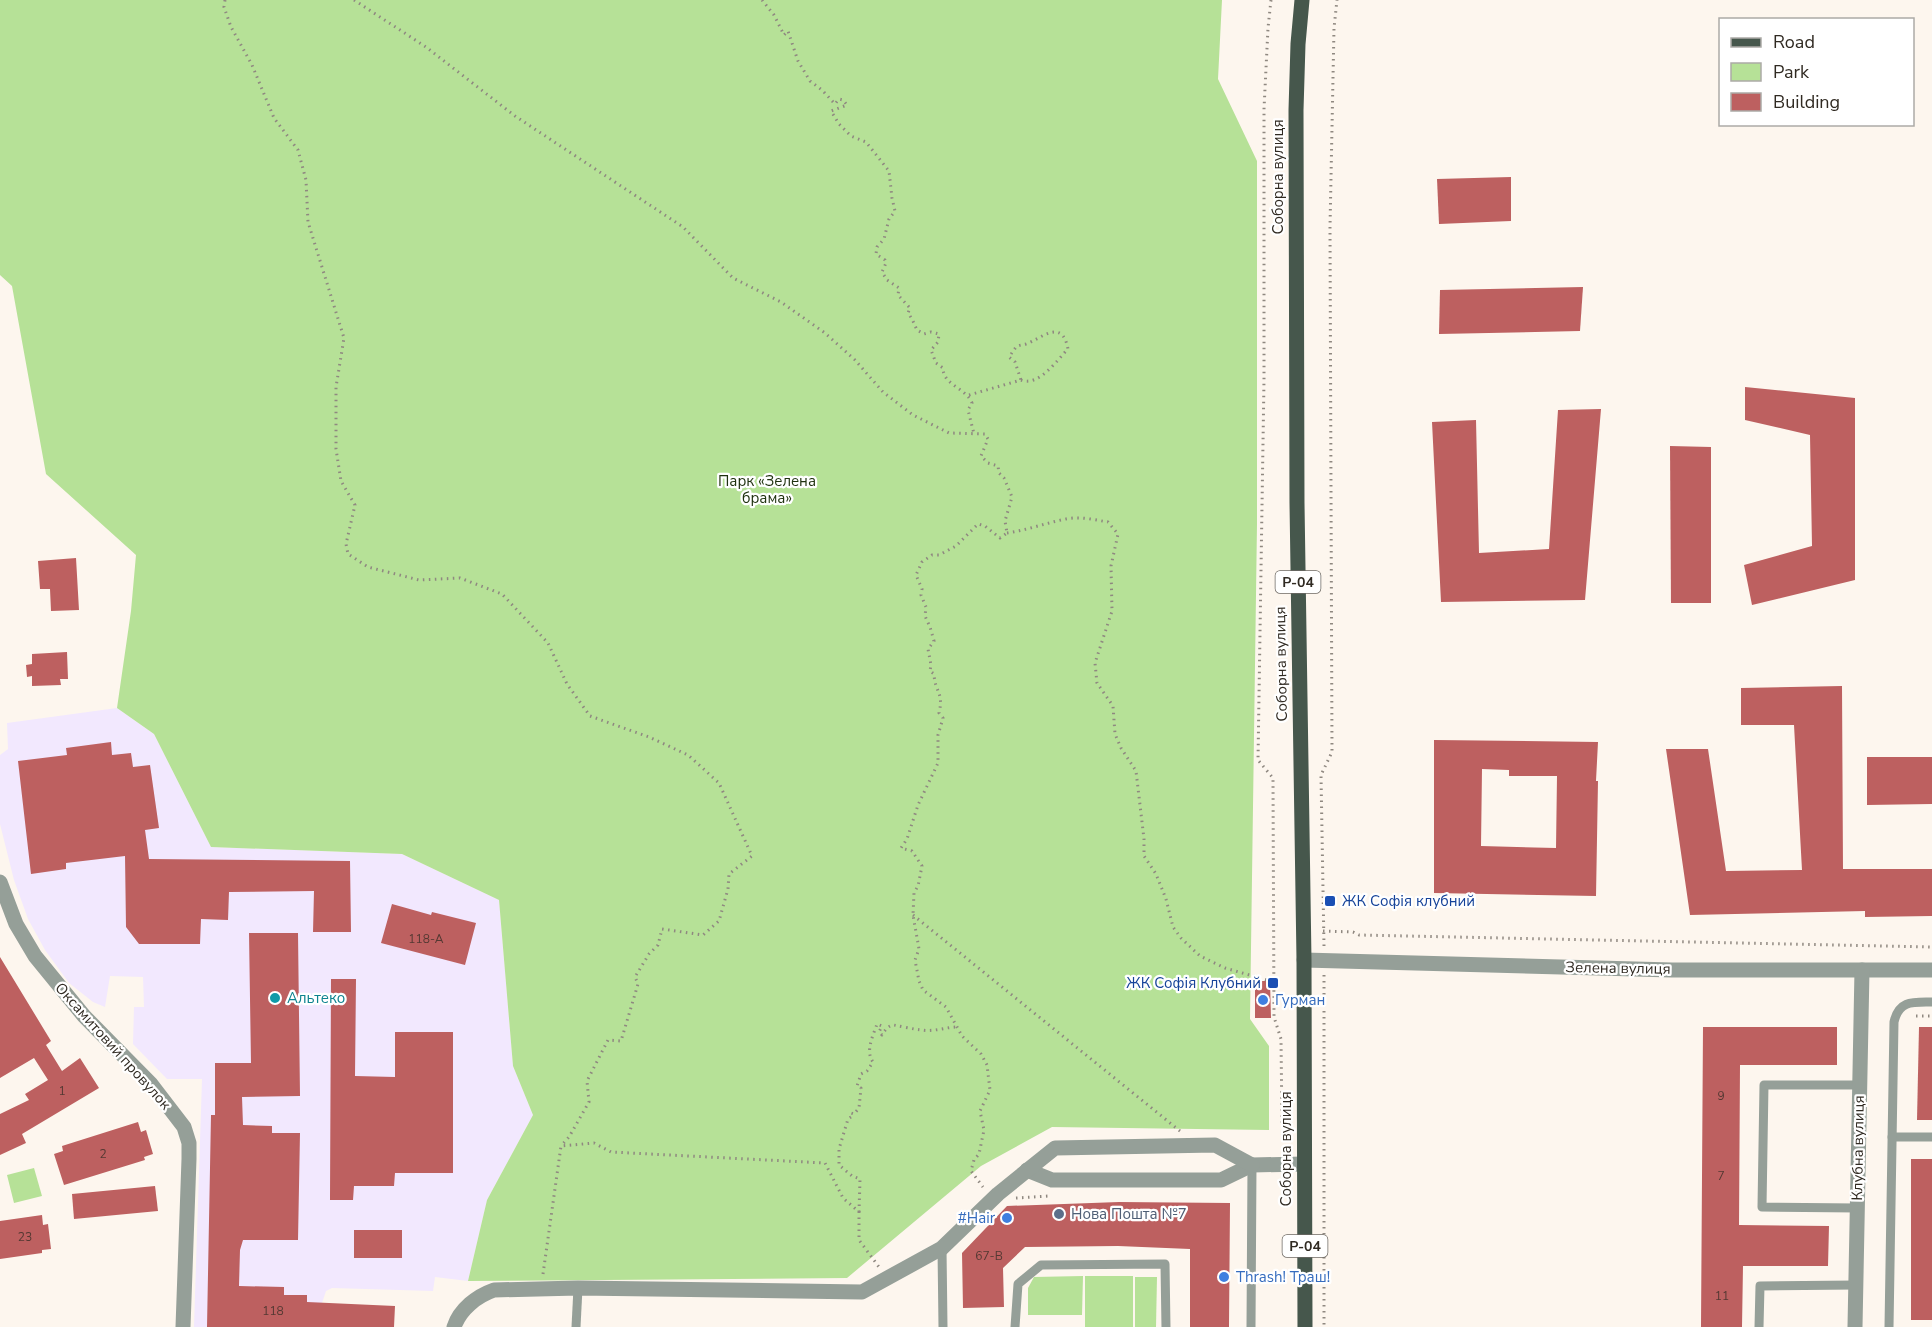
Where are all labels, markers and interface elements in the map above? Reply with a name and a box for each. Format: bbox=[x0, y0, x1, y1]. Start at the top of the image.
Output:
legend bbox=[1719, 18, 1914, 126]
text: Road bbox=[1773, 30, 1815, 54]
text: Park bbox=[1773, 60, 1810, 84]
text: Building bbox=[1773, 90, 1840, 114]
street label: Соборна вулиця bbox=[1268, 119, 1288, 235]
park label: Парк «Зелена брама» bbox=[718, 471, 816, 508]
road number: Р-04 bbox=[1276, 571, 1320, 593]
street label: Соборна вулиця bbox=[1270, 606, 1292, 722]
place label: ЖК Софія клубний bbox=[1342, 891, 1475, 911]
marker: ЖК Софія клубний bbox=[1323, 894, 1337, 908]
house number: 118-А bbox=[408, 931, 444, 947]
street label: Зелена вулиця bbox=[1565, 957, 1671, 979]
place label: ЖК Софія Клубний bbox=[1126, 973, 1261, 993]
marker: ЖК Софія Клубний bbox=[1266, 976, 1280, 990]
street label: Оксамитовий провулок bbox=[50, 978, 176, 1114]
place label: Альтеко bbox=[287, 988, 345, 1008]
place label: Гурман bbox=[1275, 990, 1325, 1010]
marker: Альтеко bbox=[268, 991, 282, 1005]
marker: Гурман bbox=[1256, 993, 1270, 1007]
house number: 1 bbox=[58, 1083, 66, 1099]
house number: 9 bbox=[1717, 1088, 1725, 1104]
street label: Соборна вулиця bbox=[1276, 1091, 1296, 1207]
street label: Клубна вулиця bbox=[1847, 1095, 1869, 1201]
house number: 2 bbox=[99, 1146, 107, 1162]
house number: 7 bbox=[1717, 1168, 1725, 1184]
place label: Нова Пошта №7 bbox=[1071, 1204, 1187, 1224]
marker: Нова Пошта №7 bbox=[1052, 1207, 1066, 1221]
place label: #Hair bbox=[958, 1208, 996, 1228]
marker: #Hair bbox=[1000, 1211, 1014, 1225]
house number: 23 bbox=[18, 1229, 32, 1245]
road number: Р-04 bbox=[1282, 1235, 1328, 1257]
house number: 67-В bbox=[975, 1248, 1003, 1264]
place label: Thrash! Траш! bbox=[1236, 1267, 1330, 1287]
marker: Thrash! Траш! bbox=[1217, 1270, 1231, 1284]
house number: 11 bbox=[1715, 1288, 1729, 1304]
house number: 118 bbox=[262, 1303, 284, 1319]

